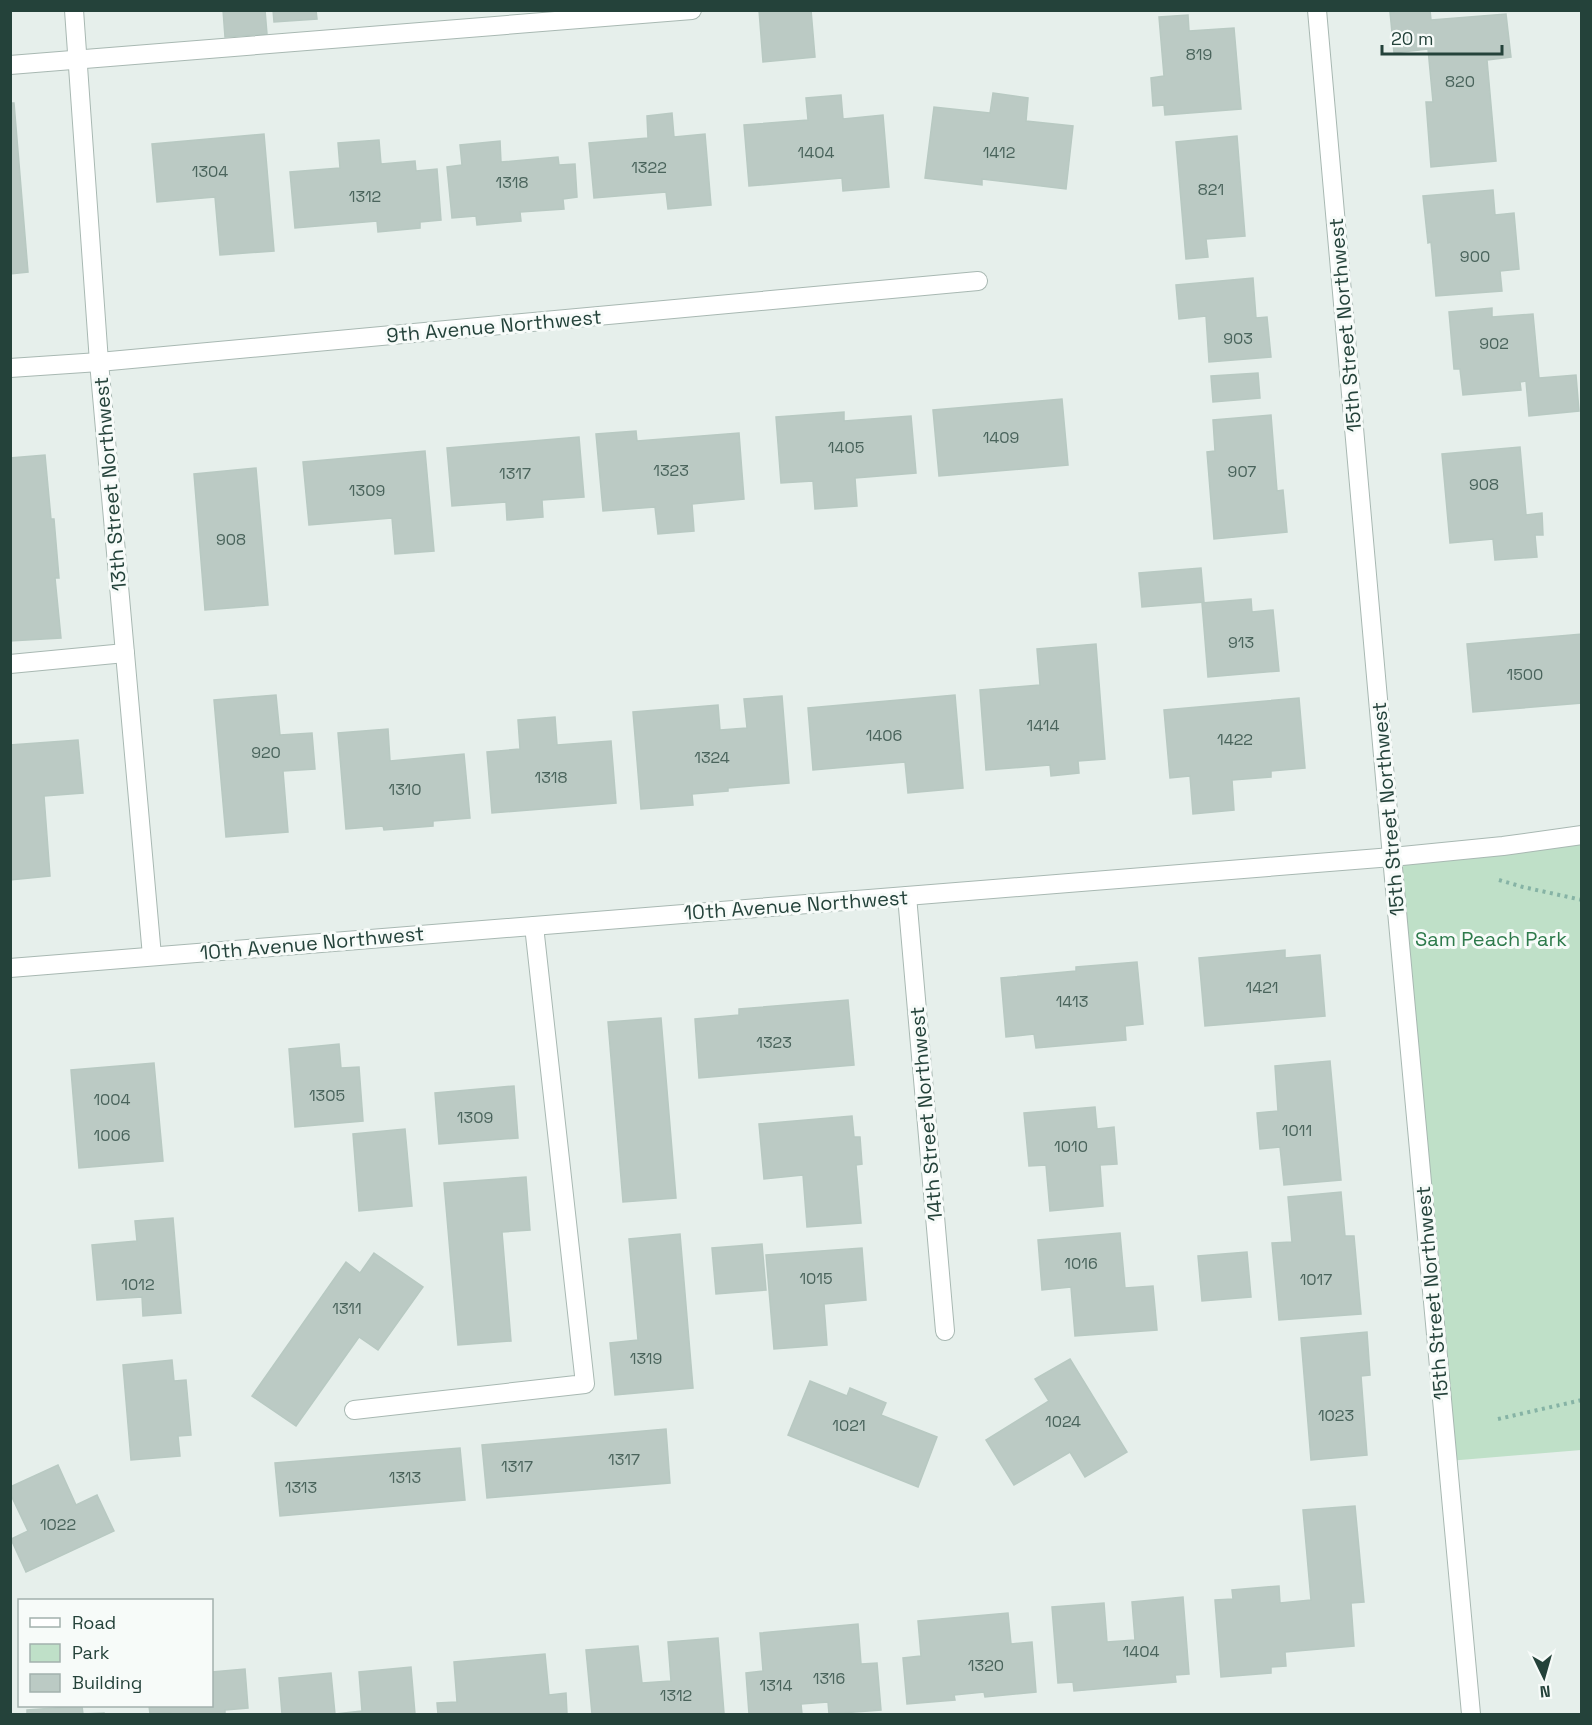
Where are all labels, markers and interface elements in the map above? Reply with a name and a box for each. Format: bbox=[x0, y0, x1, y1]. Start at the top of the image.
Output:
scale bar bbox=[1382, 18, 1502, 56]
text: 20 m bbox=[1391, 27, 1434, 50]
house number: 819 bbox=[1186, 44, 1212, 65]
house number: 820 bbox=[1445, 71, 1475, 92]
house number: 1404 bbox=[798, 142, 834, 163]
house number: 1412 bbox=[983, 142, 1015, 163]
house number: 1322 bbox=[631, 157, 667, 178]
house number: 1304 bbox=[192, 161, 228, 182]
house number: 1318 bbox=[496, 172, 528, 193]
house number: 821 bbox=[1198, 179, 1224, 200]
house number: 1312 bbox=[349, 186, 381, 207]
street label: 15th Street Northwest bbox=[1323, 217, 1367, 433]
house number: 900 bbox=[1460, 246, 1490, 267]
street label: 9th Avenue Northwest bbox=[385, 304, 603, 348]
house number: 903 bbox=[1223, 328, 1253, 349]
house number: 902 bbox=[1479, 333, 1509, 354]
street label: 13th Street Northwest bbox=[88, 376, 132, 592]
house number: 1409 bbox=[983, 427, 1019, 448]
house number: 1405 bbox=[828, 437, 864, 458]
house number: 1323 bbox=[653, 460, 689, 481]
house number: 907 bbox=[1228, 461, 1256, 482]
house number: 1317 bbox=[499, 463, 531, 484]
house number: 908 bbox=[1469, 474, 1499, 495]
house number: 1309 bbox=[349, 480, 385, 501]
house number: 908 bbox=[216, 529, 246, 550]
house number: 913 bbox=[1228, 632, 1254, 653]
house number: 1500 bbox=[1507, 664, 1543, 685]
street label: 15th Street Northwest bbox=[1366, 701, 1410, 917]
house number: 1414 bbox=[1027, 715, 1059, 736]
house number: 1406 bbox=[866, 725, 902, 746]
house number: 1422 bbox=[1217, 729, 1253, 750]
house number: 920 bbox=[251, 742, 281, 763]
house number: 1324 bbox=[694, 747, 730, 768]
house number: 1318 bbox=[535, 767, 567, 788]
house number: 1310 bbox=[388, 779, 422, 800]
street label: 10th Avenue Northwest bbox=[683, 884, 909, 926]
street label: 10th Avenue Northwest bbox=[199, 920, 425, 966]
park label: Sam Peach Park bbox=[1415, 926, 1567, 952]
house number: 1421 bbox=[1245, 977, 1279, 998]
house number: 1413 bbox=[1056, 991, 1088, 1012]
street label: 14th Street Northwest bbox=[904, 1006, 948, 1222]
house number: 1323 bbox=[756, 1032, 792, 1053]
house number: 1305 bbox=[309, 1085, 345, 1106]
house number: 1004 bbox=[93, 1089, 131, 1110]
house number: 1309 bbox=[457, 1107, 493, 1128]
house number: 1011 bbox=[1282, 1120, 1312, 1141]
house number: 1006 bbox=[94, 1125, 131, 1146]
house number: 1010 bbox=[1054, 1136, 1088, 1157]
street label: 15th Street Northwest bbox=[1410, 1185, 1454, 1401]
house number: 1016 bbox=[1064, 1253, 1098, 1274]
house number: 1015 bbox=[799, 1268, 833, 1289]
house number: 1017 bbox=[1300, 1269, 1332, 1290]
house number: 1012 bbox=[121, 1274, 155, 1295]
house number: 1311 bbox=[332, 1298, 362, 1319]
house number: 1319 bbox=[630, 1348, 662, 1369]
house number: 1023 bbox=[1318, 1405, 1354, 1426]
house number: 1024 bbox=[1045, 1411, 1081, 1432]
house number: 1021 bbox=[832, 1415, 866, 1436]
house number: 1317 bbox=[608, 1449, 640, 1470]
house number: 1317 bbox=[501, 1456, 533, 1477]
house number: 1313 bbox=[389, 1467, 421, 1488]
house number: 1313 bbox=[285, 1477, 317, 1498]
house number: 1022 bbox=[40, 1514, 76, 1535]
legend bbox=[18, 1599, 213, 1707]
text: Road bbox=[72, 1611, 116, 1634]
text: Park bbox=[72, 1641, 110, 1664]
house number: 1404 bbox=[1123, 1641, 1159, 1662]
north arrow bbox=[1514, 1647, 1574, 1707]
house number: 1320 bbox=[968, 1655, 1004, 1676]
house number: 1316 bbox=[813, 1668, 845, 1689]
text: Building bbox=[72, 1671, 142, 1694]
house number: 1314 bbox=[760, 1675, 792, 1696]
text: N bbox=[1539, 1681, 1552, 1702]
house number: 1312 bbox=[660, 1685, 692, 1706]

